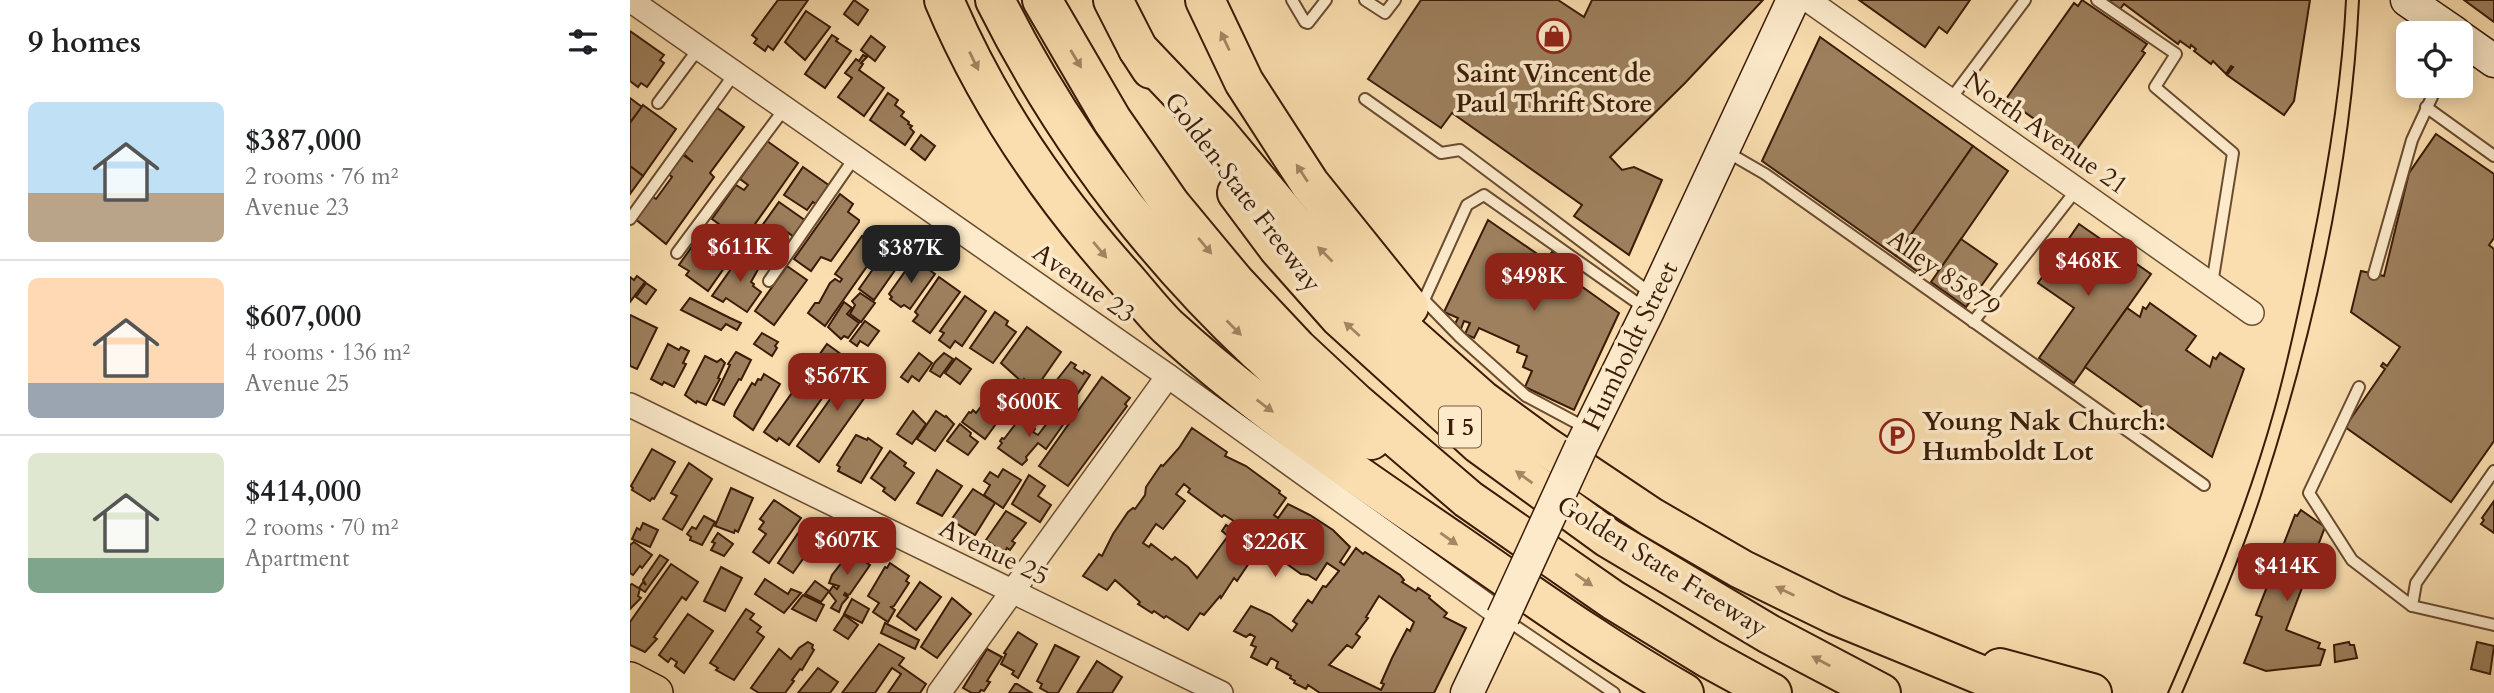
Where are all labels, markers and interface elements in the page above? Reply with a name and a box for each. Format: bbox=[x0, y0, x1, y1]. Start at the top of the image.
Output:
shop icon: Saint Vincent de Paul Thrift Store bbox=[1535, 17, 1573, 55]
map controls bbox=[2396, 21, 2473, 98]
button: locate bbox=[2396, 21, 2473, 98]
text: 9 homes bbox=[28, 22, 141, 63]
icon: filters bbox=[564, 23, 602, 61]
one-way arrow bbox=[1219, 31, 1230, 51]
one-way arrow bbox=[1069, 50, 1082, 69]
one-way arrow bbox=[968, 51, 979, 71]
place label: Saint Vincent de Paul Thrift Store bbox=[1456, 56, 1652, 121]
street label: North Avenue 21 bbox=[1957, 63, 2135, 203]
street label: Golden State Freeway bbox=[1156, 85, 1330, 299]
text: $387,000 bbox=[245, 120, 361, 161]
icon: home bbox=[84, 130, 168, 214]
text: 2 rooms · 76 m² bbox=[245, 161, 398, 192]
one-way arrow bbox=[1296, 164, 1309, 183]
text: Avenue 23 bbox=[245, 192, 349, 223]
street label: Alley 85879 bbox=[1880, 221, 2008, 325]
pin: $611K bbox=[691, 224, 789, 284]
pin: $387K bbox=[862, 226, 960, 285]
text: $611K bbox=[707, 231, 773, 262]
text: $387K bbox=[878, 232, 944, 263]
street label: Avenue 23 bbox=[1026, 235, 1142, 331]
one-way arrow bbox=[1197, 237, 1212, 254]
pin: $468K bbox=[2039, 238, 2137, 298]
one-way arrow bbox=[1092, 241, 1108, 259]
text: $468K bbox=[2055, 245, 2121, 276]
one-way arrow bbox=[1317, 247, 1334, 263]
pin: $498K bbox=[1485, 254, 1583, 313]
street label: Humboldt Street bbox=[1574, 256, 1686, 436]
text: $498K bbox=[1501, 260, 1567, 291]
text: $607,000 bbox=[245, 296, 361, 337]
icon: home bbox=[84, 306, 168, 390]
one-way arrow bbox=[1225, 320, 1242, 336]
one-way arrow bbox=[1344, 321, 1361, 337]
text: 4 rooms · 136 m² bbox=[245, 337, 410, 368]
pin: $567K bbox=[788, 354, 886, 413]
text: $567K bbox=[804, 360, 870, 391]
text: Avenue 25 bbox=[245, 368, 349, 399]
pin: $600K bbox=[980, 380, 1078, 439]
text: $600K bbox=[996, 386, 1062, 417]
one-way arrow bbox=[1256, 398, 1274, 412]
place label: Young Nak Church: Humboldt Lot bbox=[1922, 404, 2166, 469]
road number: I 5 bbox=[1439, 406, 1481, 448]
parking icon: Young Nak Church: Humboldt Lot bbox=[1878, 417, 1916, 455]
one-way arrow bbox=[1515, 470, 1533, 484]
text: $414,000 bbox=[245, 471, 361, 512]
icon: home bbox=[84, 481, 168, 565]
street label: Golden State Freeway bbox=[1550, 487, 1774, 645]
street label: Avenue 25 bbox=[933, 510, 1055, 594]
text: 2 rooms · 70 m² bbox=[245, 512, 398, 543]
pin: $607K bbox=[798, 518, 896, 577]
pin: $226K bbox=[1226, 520, 1324, 579]
text: $607K bbox=[814, 524, 880, 555]
text: $226K bbox=[1242, 526, 1308, 557]
one-way arrow bbox=[1440, 532, 1458, 546]
text: Apartment bbox=[245, 543, 349, 574]
pin: $414K bbox=[2238, 544, 2336, 603]
text: $414K bbox=[2254, 550, 2320, 581]
one-way arrow bbox=[1575, 573, 1593, 587]
one-way arrow bbox=[1775, 585, 1795, 596]
one-way arrow bbox=[1811, 656, 1831, 667]

